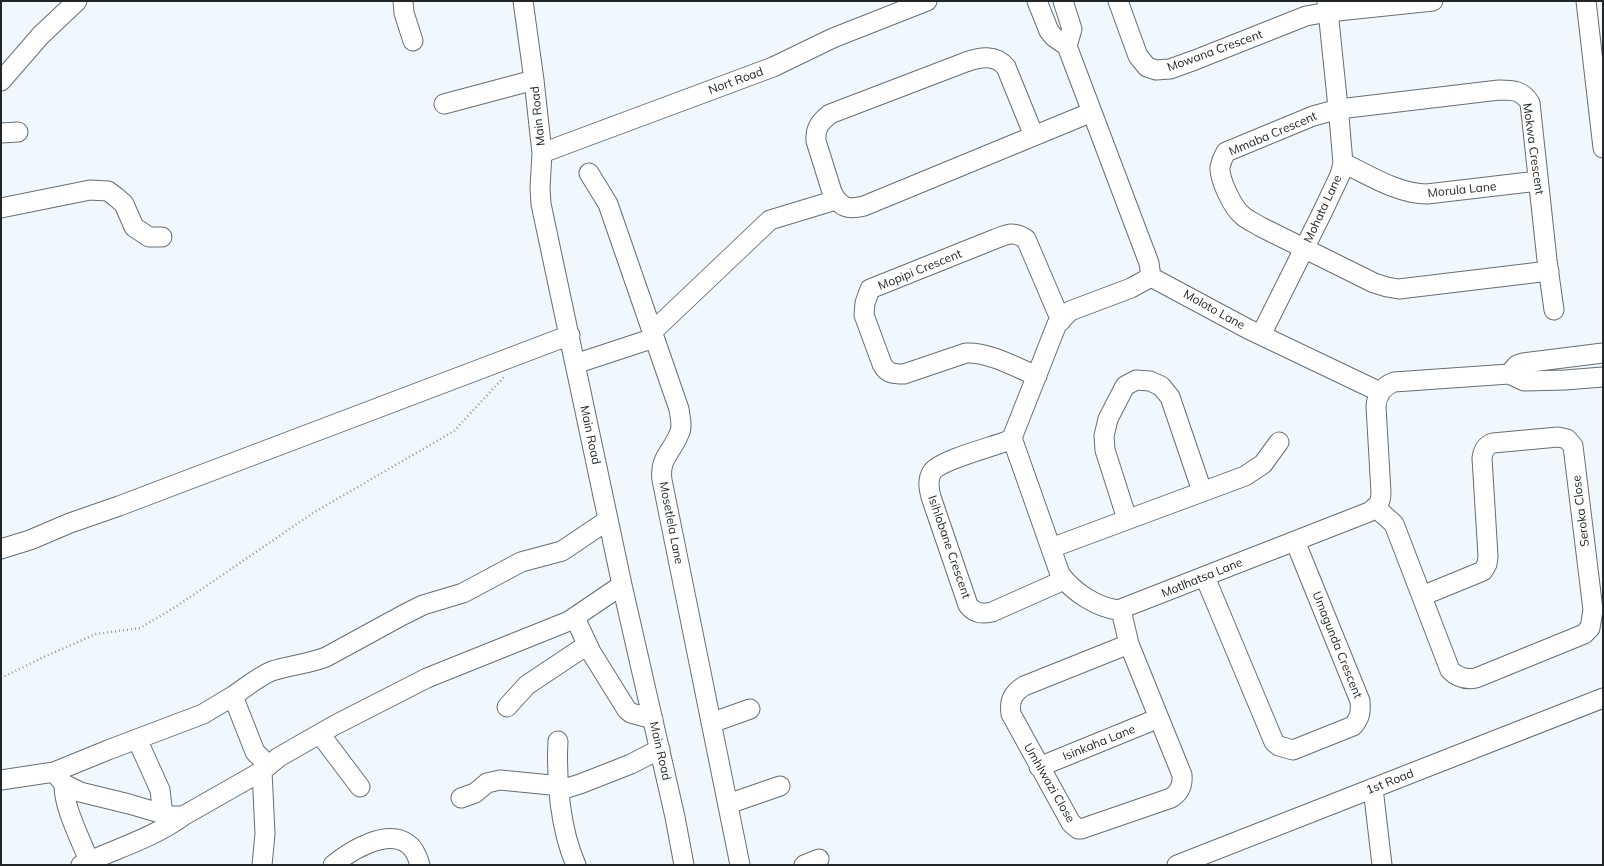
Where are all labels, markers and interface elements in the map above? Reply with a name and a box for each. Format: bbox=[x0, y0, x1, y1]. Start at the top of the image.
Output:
street label: Mowana Crescent bbox=[1165, 27, 1265, 75]
street label: Nort Road bbox=[707, 64, 765, 98]
street label: Main Road bbox=[528, 85, 548, 147]
street label: Mokwa Crescent bbox=[1519, 102, 1547, 196]
street label: Mmaba Crescent bbox=[1227, 109, 1319, 159]
street label: Mohata Lane bbox=[1301, 173, 1345, 245]
street label: Morula Lane bbox=[1427, 179, 1497, 201]
street label: Mopipi Crescent bbox=[876, 247, 964, 293]
street label: Moloto Lane bbox=[1181, 287, 1247, 333]
street label: Main Road bbox=[577, 404, 603, 466]
street label: Seroka Close bbox=[1569, 474, 1593, 548]
street label: Mosetlela Lane bbox=[656, 481, 686, 565]
street label: Isihlobane Crescent bbox=[925, 493, 973, 601]
street label: Motlhatsa Lane bbox=[1159, 555, 1245, 601]
street label: Umagunda Crescent bbox=[1309, 590, 1365, 700]
street label: Main Road bbox=[646, 720, 674, 782]
street label: Isinkaha Lane bbox=[1061, 722, 1137, 764]
street label: Umhlwazi Close bbox=[1020, 741, 1078, 825]
street label: 1st Road bbox=[1364, 766, 1416, 798]

